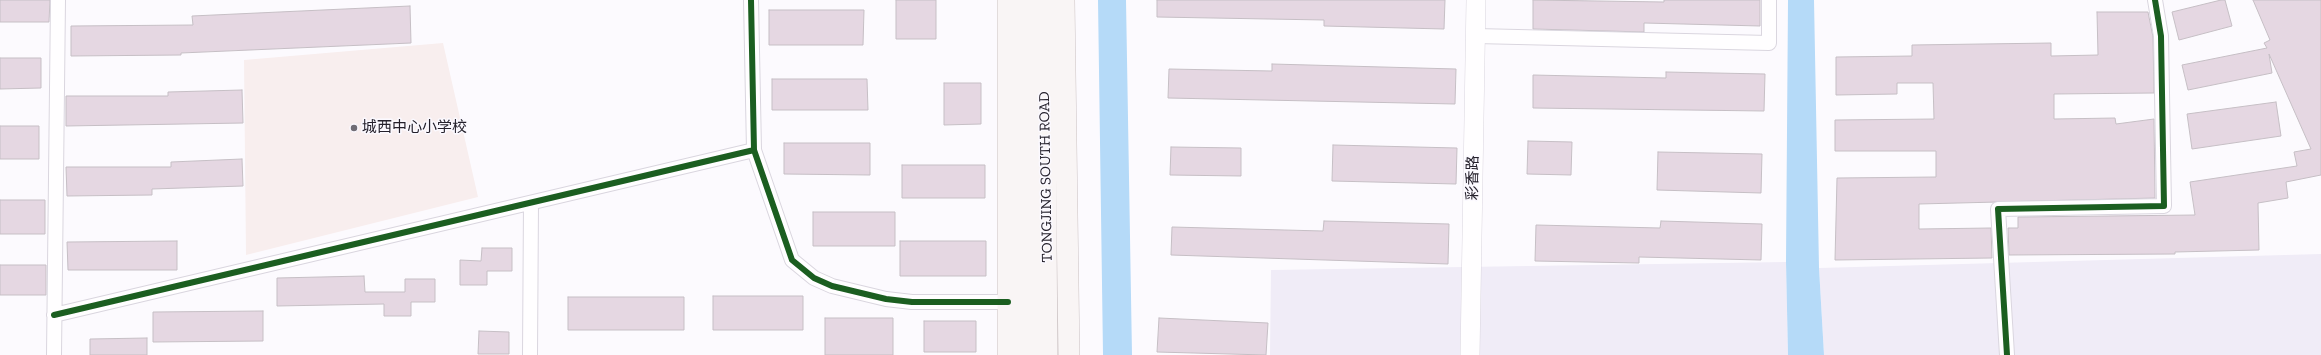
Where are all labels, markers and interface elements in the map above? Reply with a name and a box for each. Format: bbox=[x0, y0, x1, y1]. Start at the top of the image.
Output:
street label: TONGJING SOUTH ROAD bbox=[1036, 91, 1056, 263]
place label: 城西中心小学校 bbox=[362, 119, 467, 137]
marker: 城西中心小学校 bbox=[349, 123, 359, 133]
street label: 彩香路 bbox=[1464, 155, 1482, 201]

